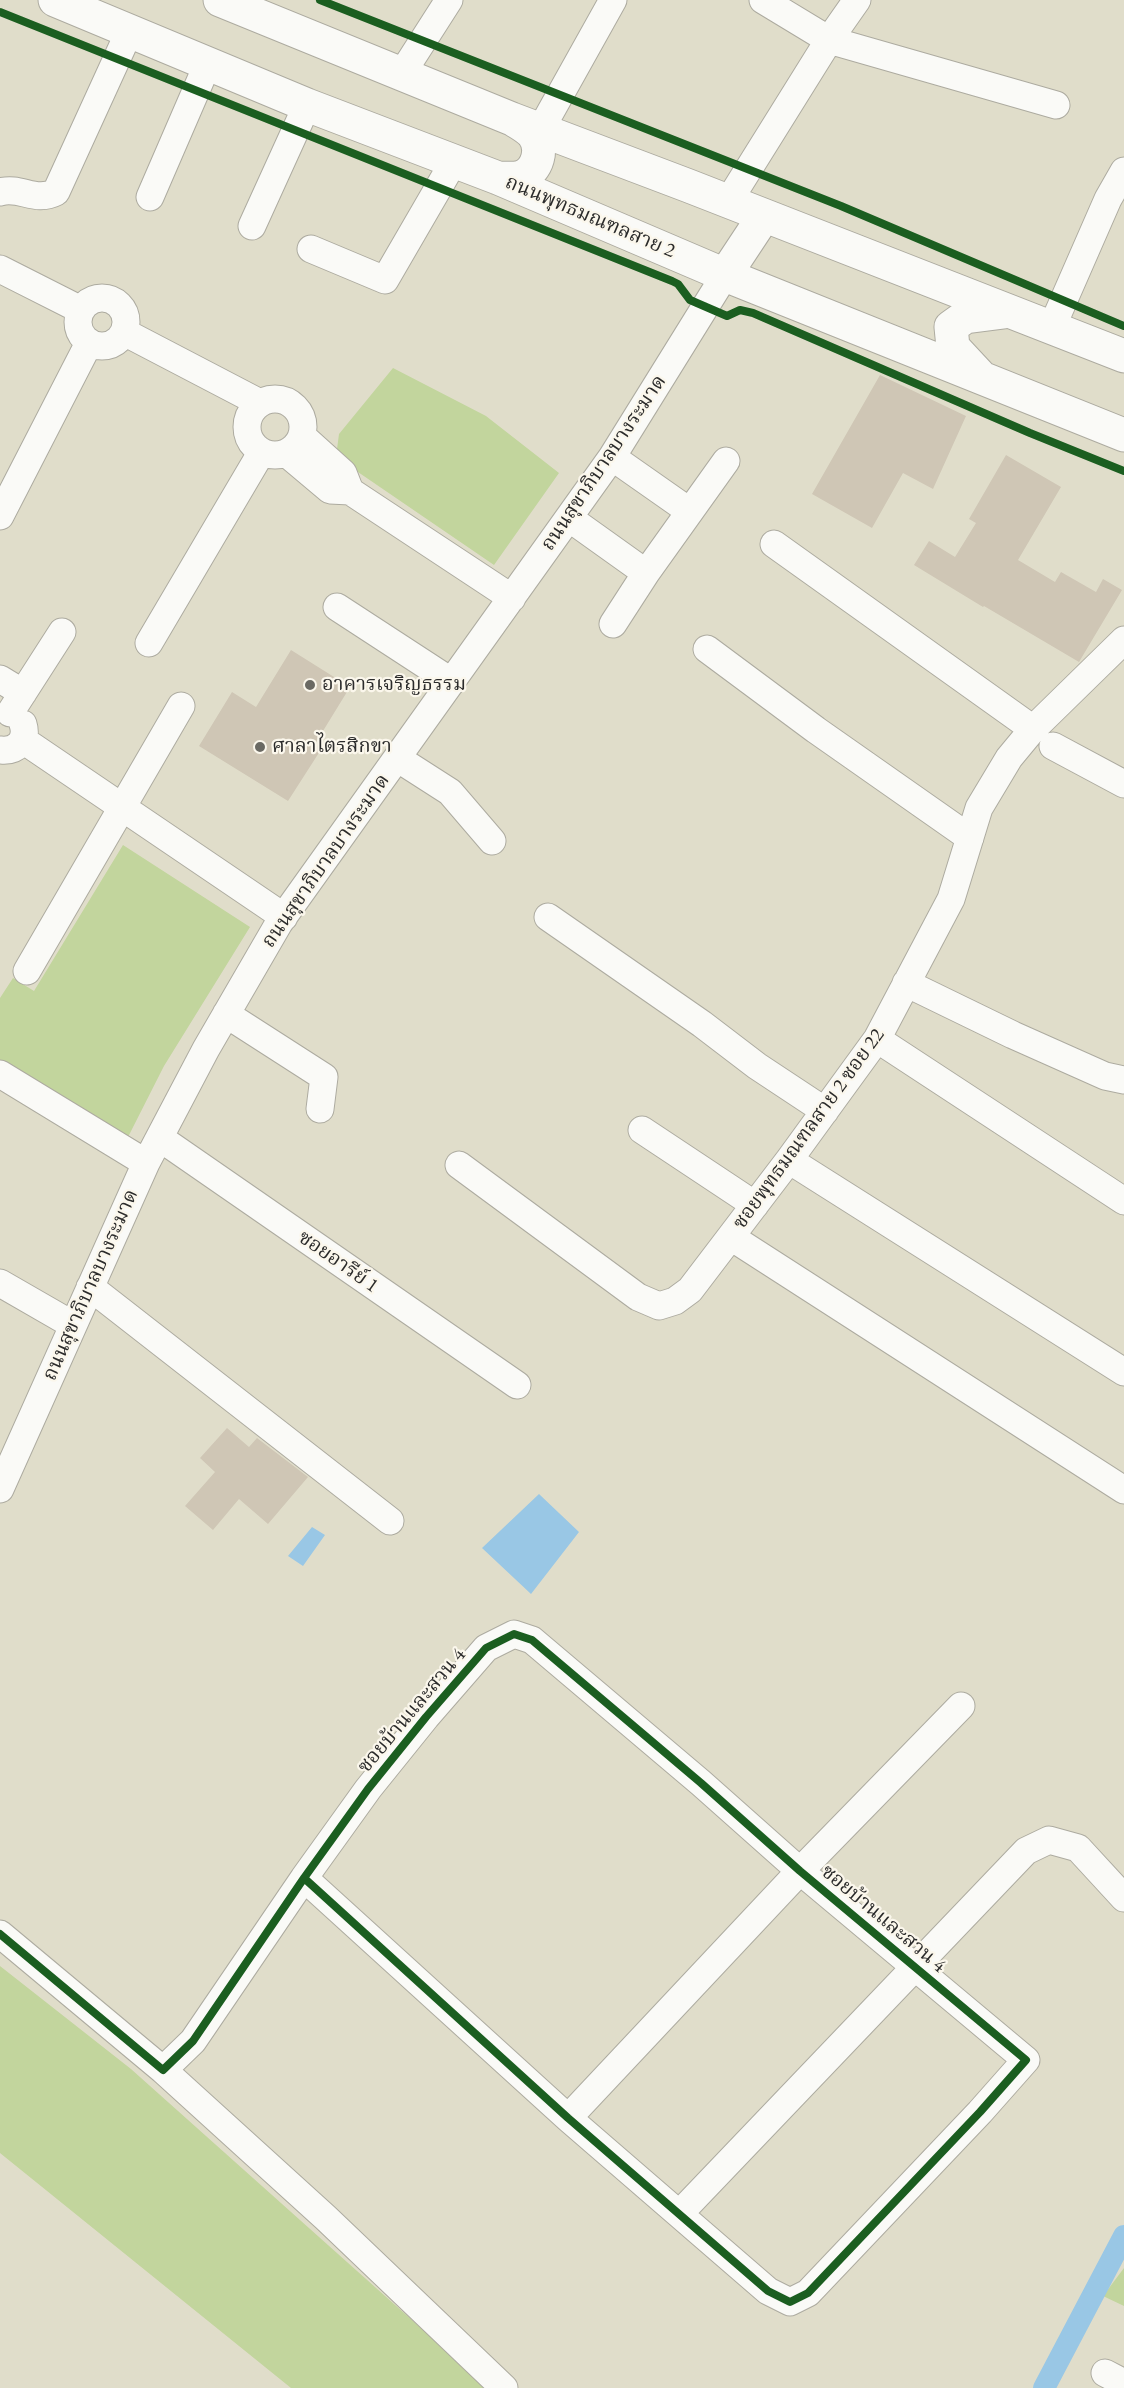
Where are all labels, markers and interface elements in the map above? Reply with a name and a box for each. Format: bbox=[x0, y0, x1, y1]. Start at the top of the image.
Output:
street label: ถนนพุทธมณฑลสาย 2 bbox=[501, 170, 679, 264]
street label: ถนนสุขาภิบาลบางระมาด bbox=[536, 371, 672, 555]
place label: อาคารเจริญธรรม bbox=[322, 673, 466, 697]
marker: อาคารเจริญธรรม bbox=[303, 678, 317, 692]
place label: ศาลาไตรสิกขา bbox=[272, 735, 392, 759]
marker: ศาลาไตรสิกขา bbox=[253, 740, 267, 754]
street label: ถนนสุขาภิบาลบางระมาด bbox=[257, 769, 395, 953]
street label: ซอยพุทธมณฑลสาย 2 ซอย 22 bbox=[728, 1024, 890, 1234]
street label: ถนนสุขาภิบาลบางระมาด bbox=[38, 1186, 144, 1384]
street label: ซอยอารีย์ 1 bbox=[293, 1226, 383, 1298]
street label: ซอยบ้านและสวน 4 bbox=[353, 1644, 471, 1778]
street label: ซอยบ้านและสวน 4 bbox=[816, 1860, 950, 1978]

